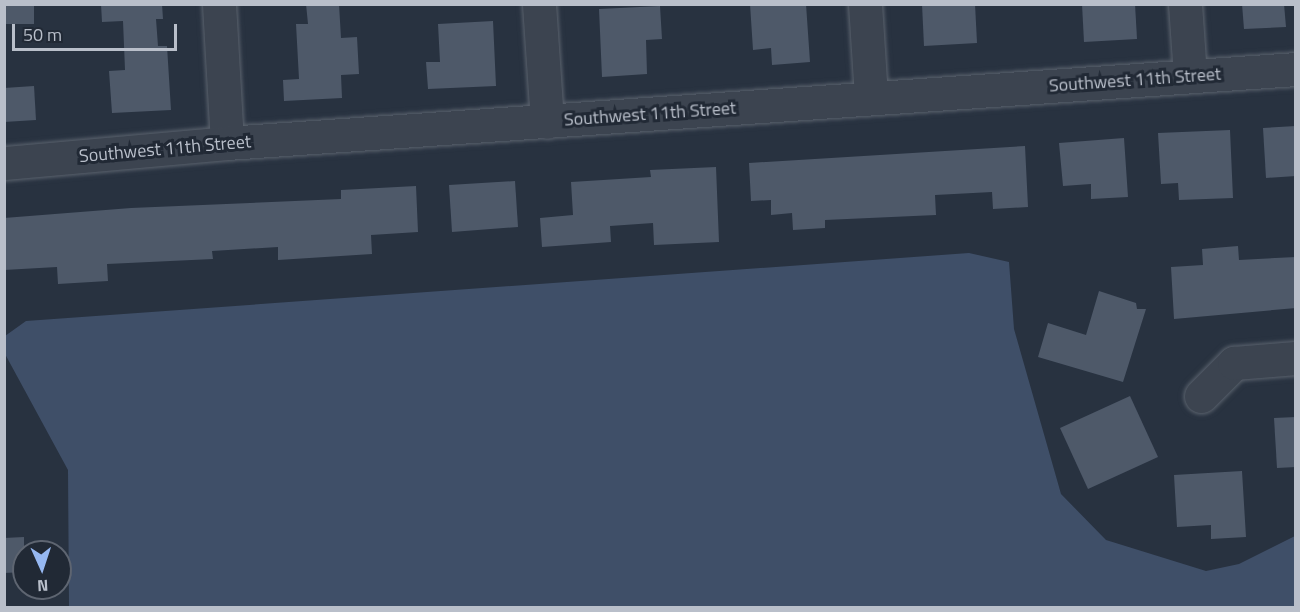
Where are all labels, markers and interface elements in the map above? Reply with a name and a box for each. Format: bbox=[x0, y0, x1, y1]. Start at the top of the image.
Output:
scale bar bbox=[15, 12, 180, 50]
text: 50 m bbox=[23, 21, 62, 48]
street label: Southwest 11th Street bbox=[1048, 63, 1222, 97]
street label: Southwest 11th Street bbox=[563, 97, 737, 131]
street label: Southwest 11th Street bbox=[78, 131, 252, 167]
north arrow bbox=[12, 540, 72, 600]
text: N bbox=[37, 574, 49, 598]

